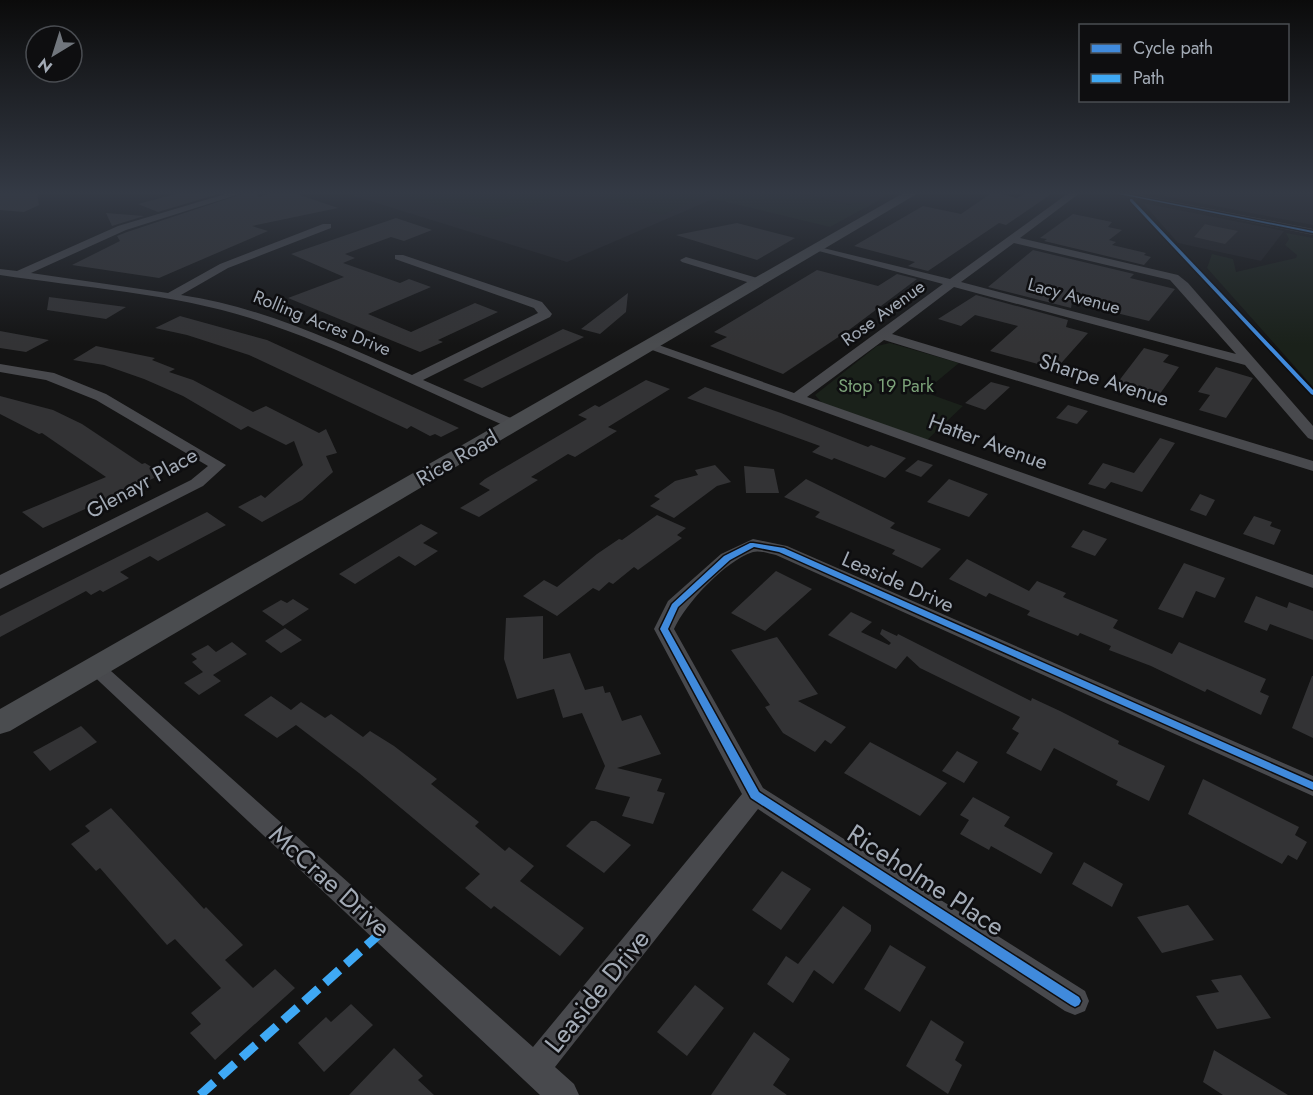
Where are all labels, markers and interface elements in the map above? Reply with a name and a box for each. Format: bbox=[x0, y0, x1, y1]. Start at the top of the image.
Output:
north arrow bbox=[24, 24, 84, 84]
legend bbox=[1079, 24, 1289, 102]
text: Cycle path bbox=[1133, 35, 1213, 61]
text: N bbox=[33, 52, 57, 78]
text: Path bbox=[1133, 65, 1165, 91]
street label: Lacy Avenue bbox=[1025, 271, 1123, 321]
street label: Rose Avenue bbox=[836, 274, 930, 352]
street label: Rolling Acres Drive bbox=[249, 284, 395, 362]
street label: Sharpe Avenue bbox=[1035, 346, 1173, 414]
park label: Stop 19 Park bbox=[838, 373, 934, 399]
street label: Hatter Avenue bbox=[924, 407, 1052, 478]
street label: Rice Road bbox=[411, 423, 503, 493]
street label: Glenayr Place bbox=[81, 440, 203, 526]
street label: Leaside Drive bbox=[837, 544, 959, 620]
street label: Riceholme Place bbox=[840, 815, 1012, 945]
street label: McCrae Drive bbox=[261, 816, 399, 946]
street label: Leaside Drive bbox=[535, 921, 659, 1061]

